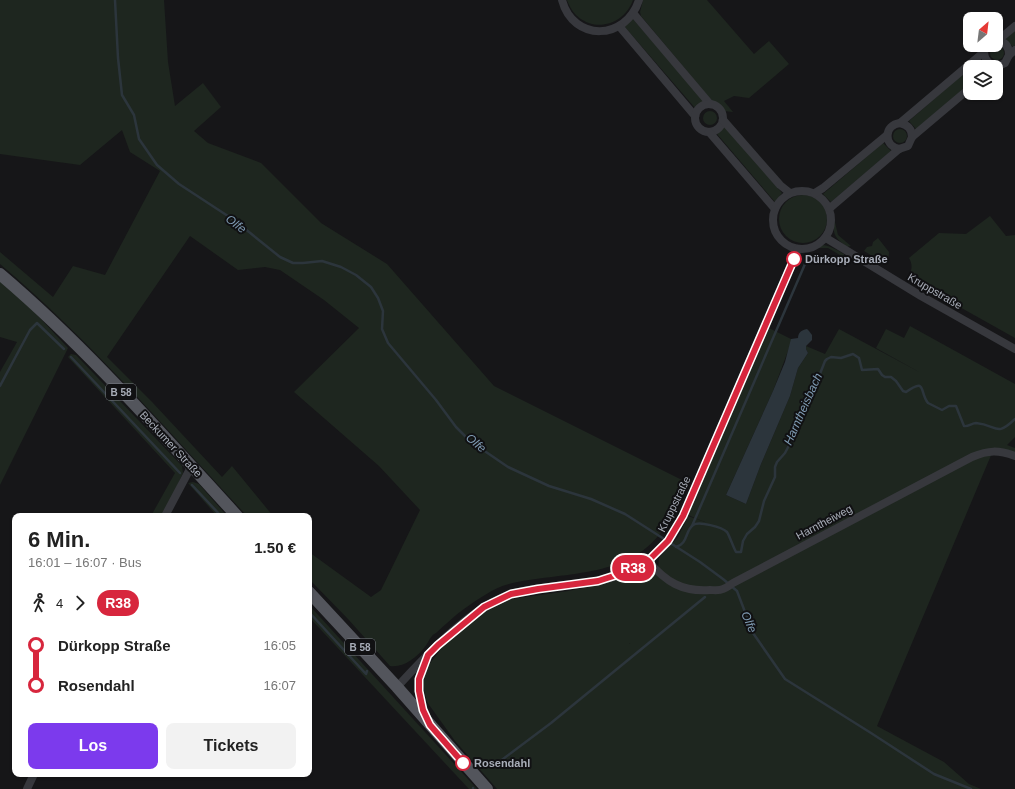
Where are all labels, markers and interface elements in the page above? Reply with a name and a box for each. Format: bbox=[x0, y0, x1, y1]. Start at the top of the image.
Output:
north arrow bbox=[963, 12, 1003, 52]
map controls bbox=[963, 12, 1003, 100]
button: layers bbox=[963, 60, 1003, 100]
water label: Olfe bbox=[223, 212, 249, 236]
marker: Dürkopp Straße bbox=[786, 251, 802, 267]
place label: Dürkopp Straße bbox=[805, 253, 888, 265]
street label: Kruppstraße bbox=[906, 271, 964, 311]
water label: Harntheisbach bbox=[781, 371, 825, 447]
road number: B 58 bbox=[106, 384, 136, 400]
street label: Beckumer Straße bbox=[137, 409, 205, 479]
water label: Olfe bbox=[463, 431, 489, 456]
street label: Kruppstraße bbox=[655, 474, 693, 534]
street label: Harntheiweg bbox=[794, 502, 854, 542]
text: 6 Min. bbox=[28, 527, 90, 552]
text: 1.50 € bbox=[254, 539, 296, 556]
text: 16:01 – 16:07 · Bus bbox=[28, 555, 141, 570]
line badge: R38 bbox=[610, 555, 656, 581]
text: R38 bbox=[620, 560, 646, 576]
icon: walk bbox=[28, 592, 50, 614]
icon: forward bbox=[69, 592, 91, 614]
text: R38 bbox=[105, 595, 131, 611]
text: 4 bbox=[56, 596, 63, 611]
water label: Olfe bbox=[738, 609, 760, 635]
text: Dürkopp Straße bbox=[58, 637, 171, 654]
text: 16:05 bbox=[263, 638, 296, 653]
road number: B 58 bbox=[345, 639, 375, 655]
text: Rosendahl bbox=[58, 677, 135, 694]
text: 16:07 bbox=[263, 678, 296, 693]
button: Los bbox=[28, 723, 158, 769]
button: Tickets bbox=[166, 723, 296, 769]
marker: Rosendahl bbox=[455, 755, 471, 771]
place label: Rosendahl bbox=[474, 757, 530, 769]

